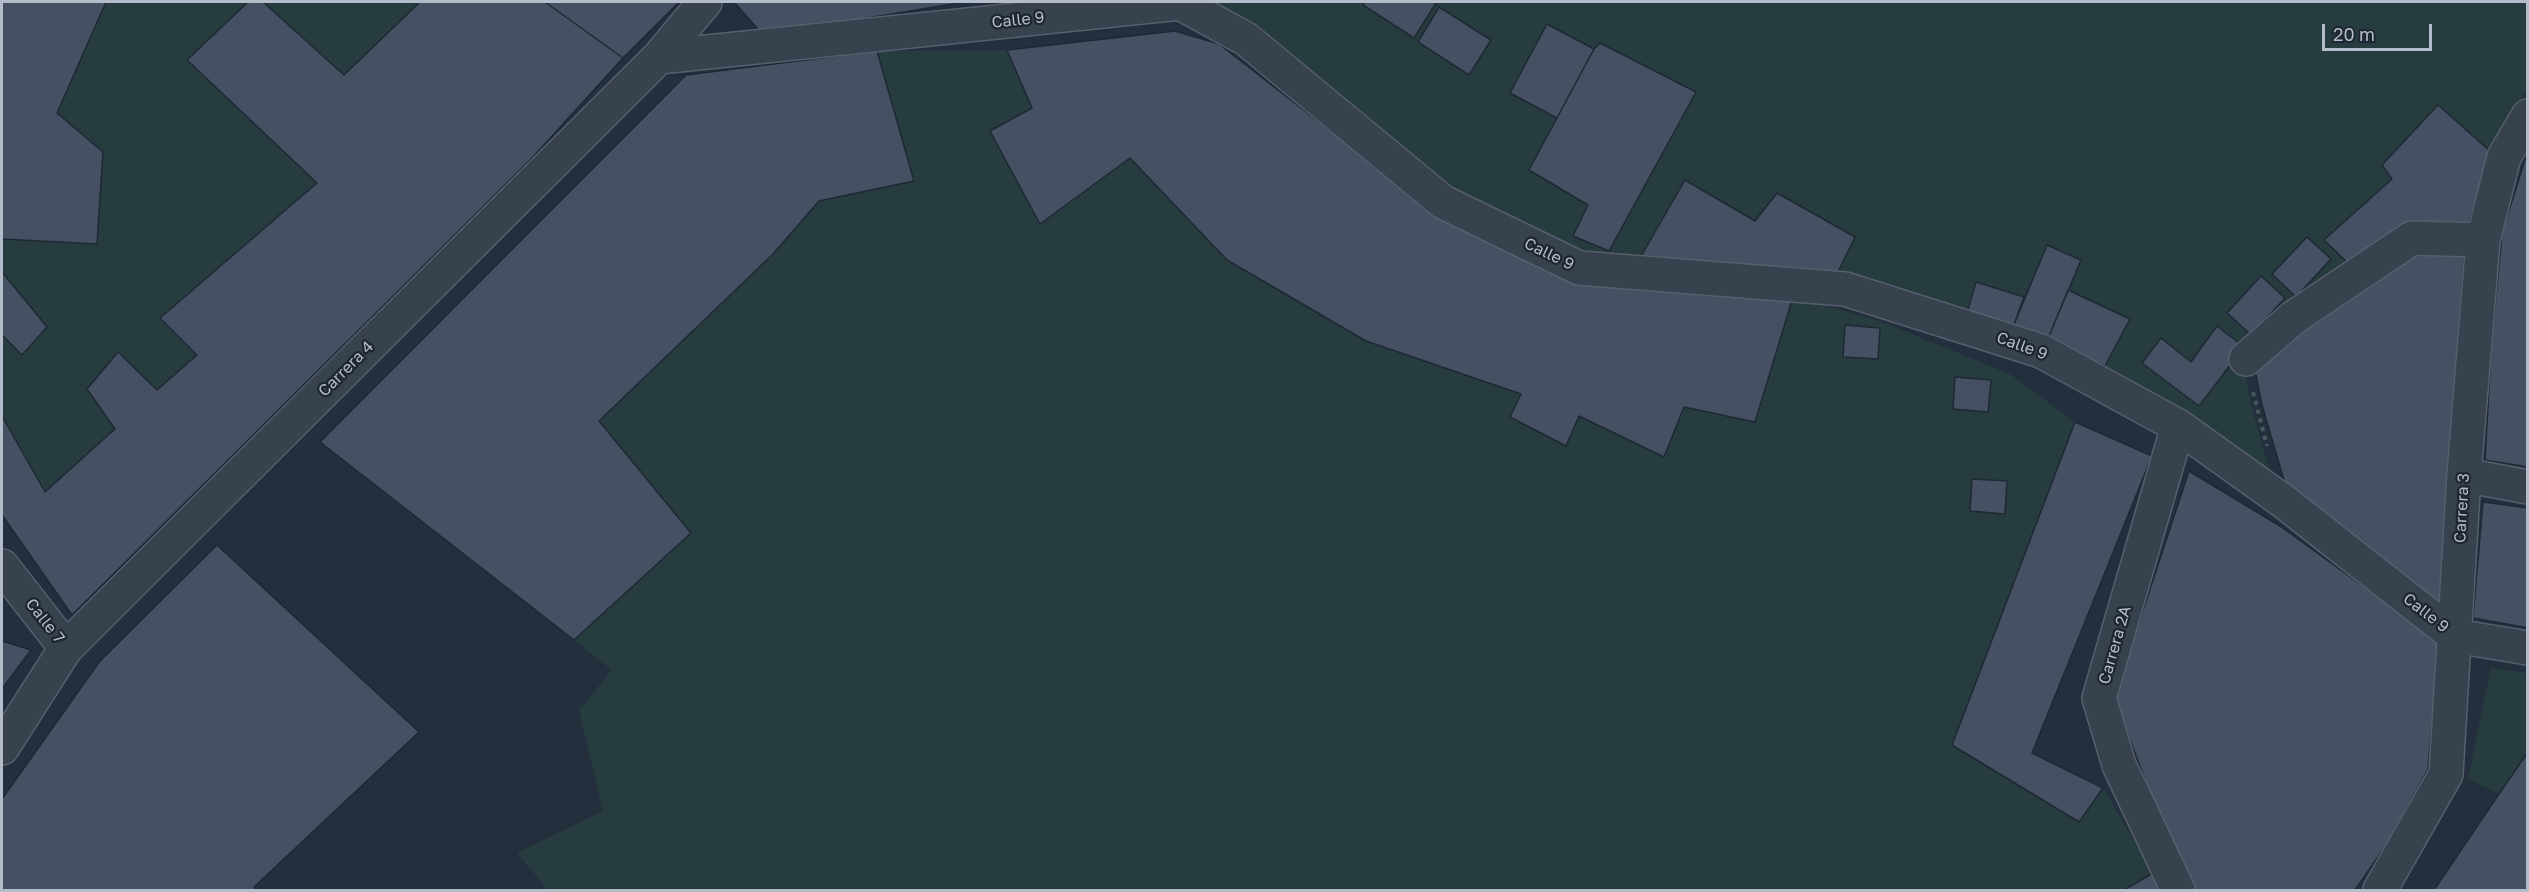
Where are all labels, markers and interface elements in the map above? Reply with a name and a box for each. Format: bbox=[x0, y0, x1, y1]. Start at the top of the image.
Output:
street label: Calle 9 bbox=[991, 8, 1045, 32]
scale bar bbox=[2325, 12, 2434, 50]
text: 20 m bbox=[2333, 23, 2375, 45]
street label: Calle 9 bbox=[1521, 234, 1577, 274]
street label: Calle 9 bbox=[1994, 328, 2050, 364]
street label: Carrera 4 bbox=[314, 337, 378, 401]
street label: Carrera 3 bbox=[2451, 473, 2473, 543]
street label: Calle 9 bbox=[2399, 589, 2453, 637]
street label: Calle 7 bbox=[22, 595, 68, 647]
street label: Carrera 2A bbox=[2095, 604, 2135, 686]

